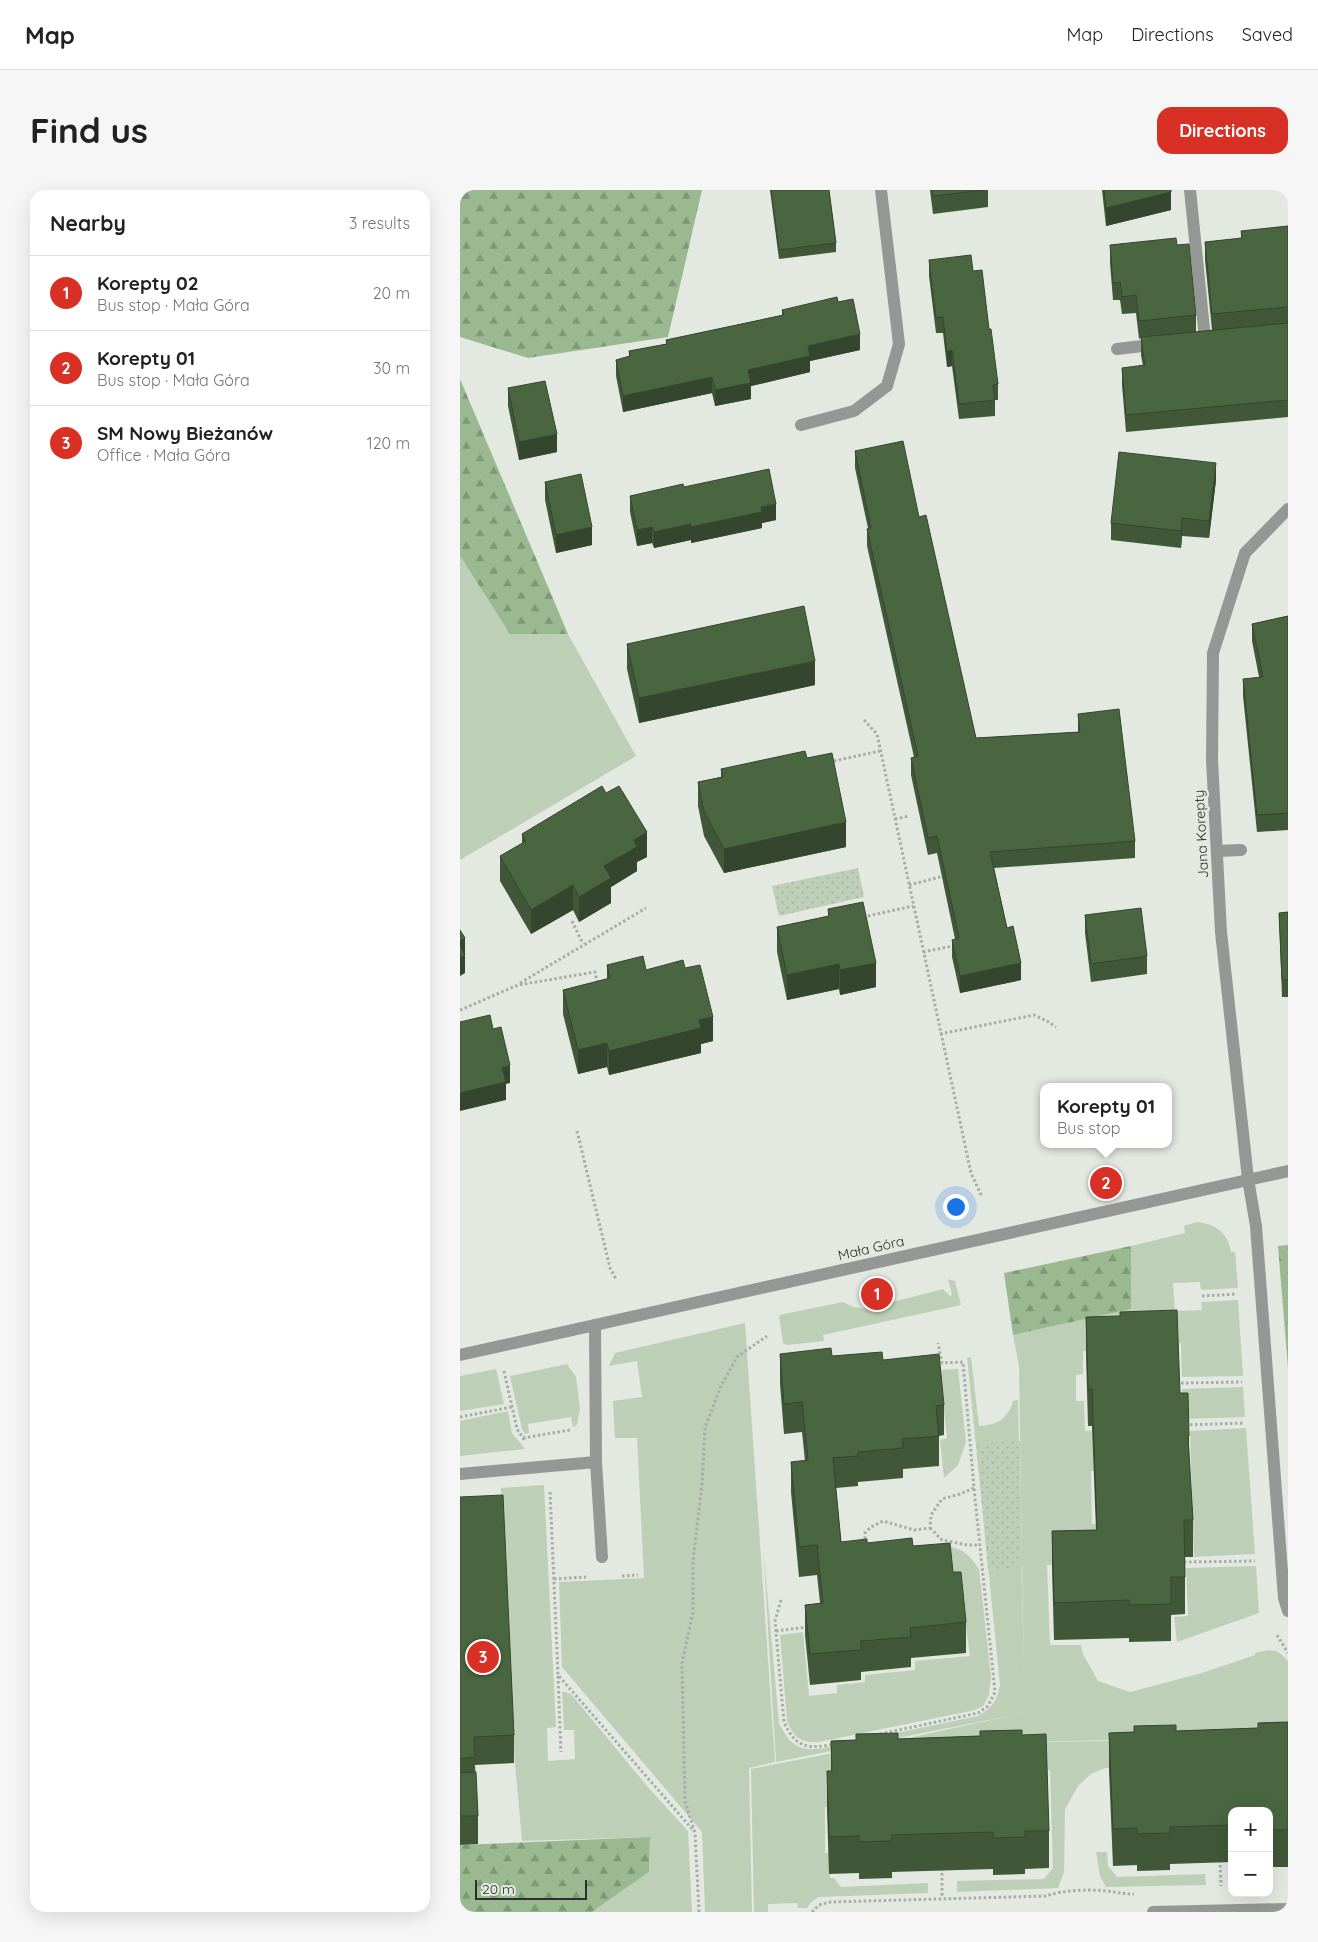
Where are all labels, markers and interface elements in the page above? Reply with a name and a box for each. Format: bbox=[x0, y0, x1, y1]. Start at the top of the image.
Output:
text: Map bbox=[25, 20, 75, 50]
text: Map bbox=[1066, 23, 1103, 46]
text: Directions bbox=[1131, 23, 1214, 46]
text: Saved bbox=[1242, 23, 1293, 46]
button: Directions bbox=[1157, 107, 1288, 154]
text: Find us bbox=[30, 108, 148, 152]
text: Nearby bbox=[50, 210, 126, 236]
text: 3 results bbox=[349, 213, 410, 233]
text: Korepty 02 bbox=[97, 271, 199, 295]
text: 1 bbox=[63, 283, 69, 303]
text: 20 m bbox=[373, 283, 410, 303]
text: Bus stop · Mała Góra bbox=[97, 295, 250, 315]
text: Korepty 01 bbox=[97, 346, 195, 370]
text: 2 bbox=[61, 358, 71, 378]
text: 30 m bbox=[373, 358, 410, 378]
text: Bus stop · Mała Góra bbox=[97, 370, 250, 390]
text: SM Nowy Bieżanów bbox=[97, 421, 273, 445]
text: 3 bbox=[62, 433, 70, 453]
text: 120 m bbox=[367, 433, 410, 453]
text: Office · Mała Góra bbox=[97, 445, 231, 465]
street label: Jana Korepty bbox=[1190, 789, 1212, 879]
popup bbox=[1040, 1083, 1172, 1148]
text: Korepty 01 bbox=[1057, 1094, 1155, 1118]
text: Bus stop bbox=[1057, 1118, 1121, 1138]
pin: 2 bbox=[1090, 1164, 1122, 1202]
your location bbox=[943, 1194, 969, 1220]
street label: Mała Góra bbox=[836, 1232, 906, 1264]
pin: 1 bbox=[861, 1275, 893, 1313]
pin: 3 bbox=[467, 1638, 499, 1676]
map controls bbox=[1228, 1807, 1273, 1897]
button: + bbox=[1228, 1807, 1273, 1852]
button: − bbox=[1228, 1852, 1273, 1897]
scale bar bbox=[475, 1877, 588, 1900]
text: 20 m bbox=[482, 1880, 515, 1898]

